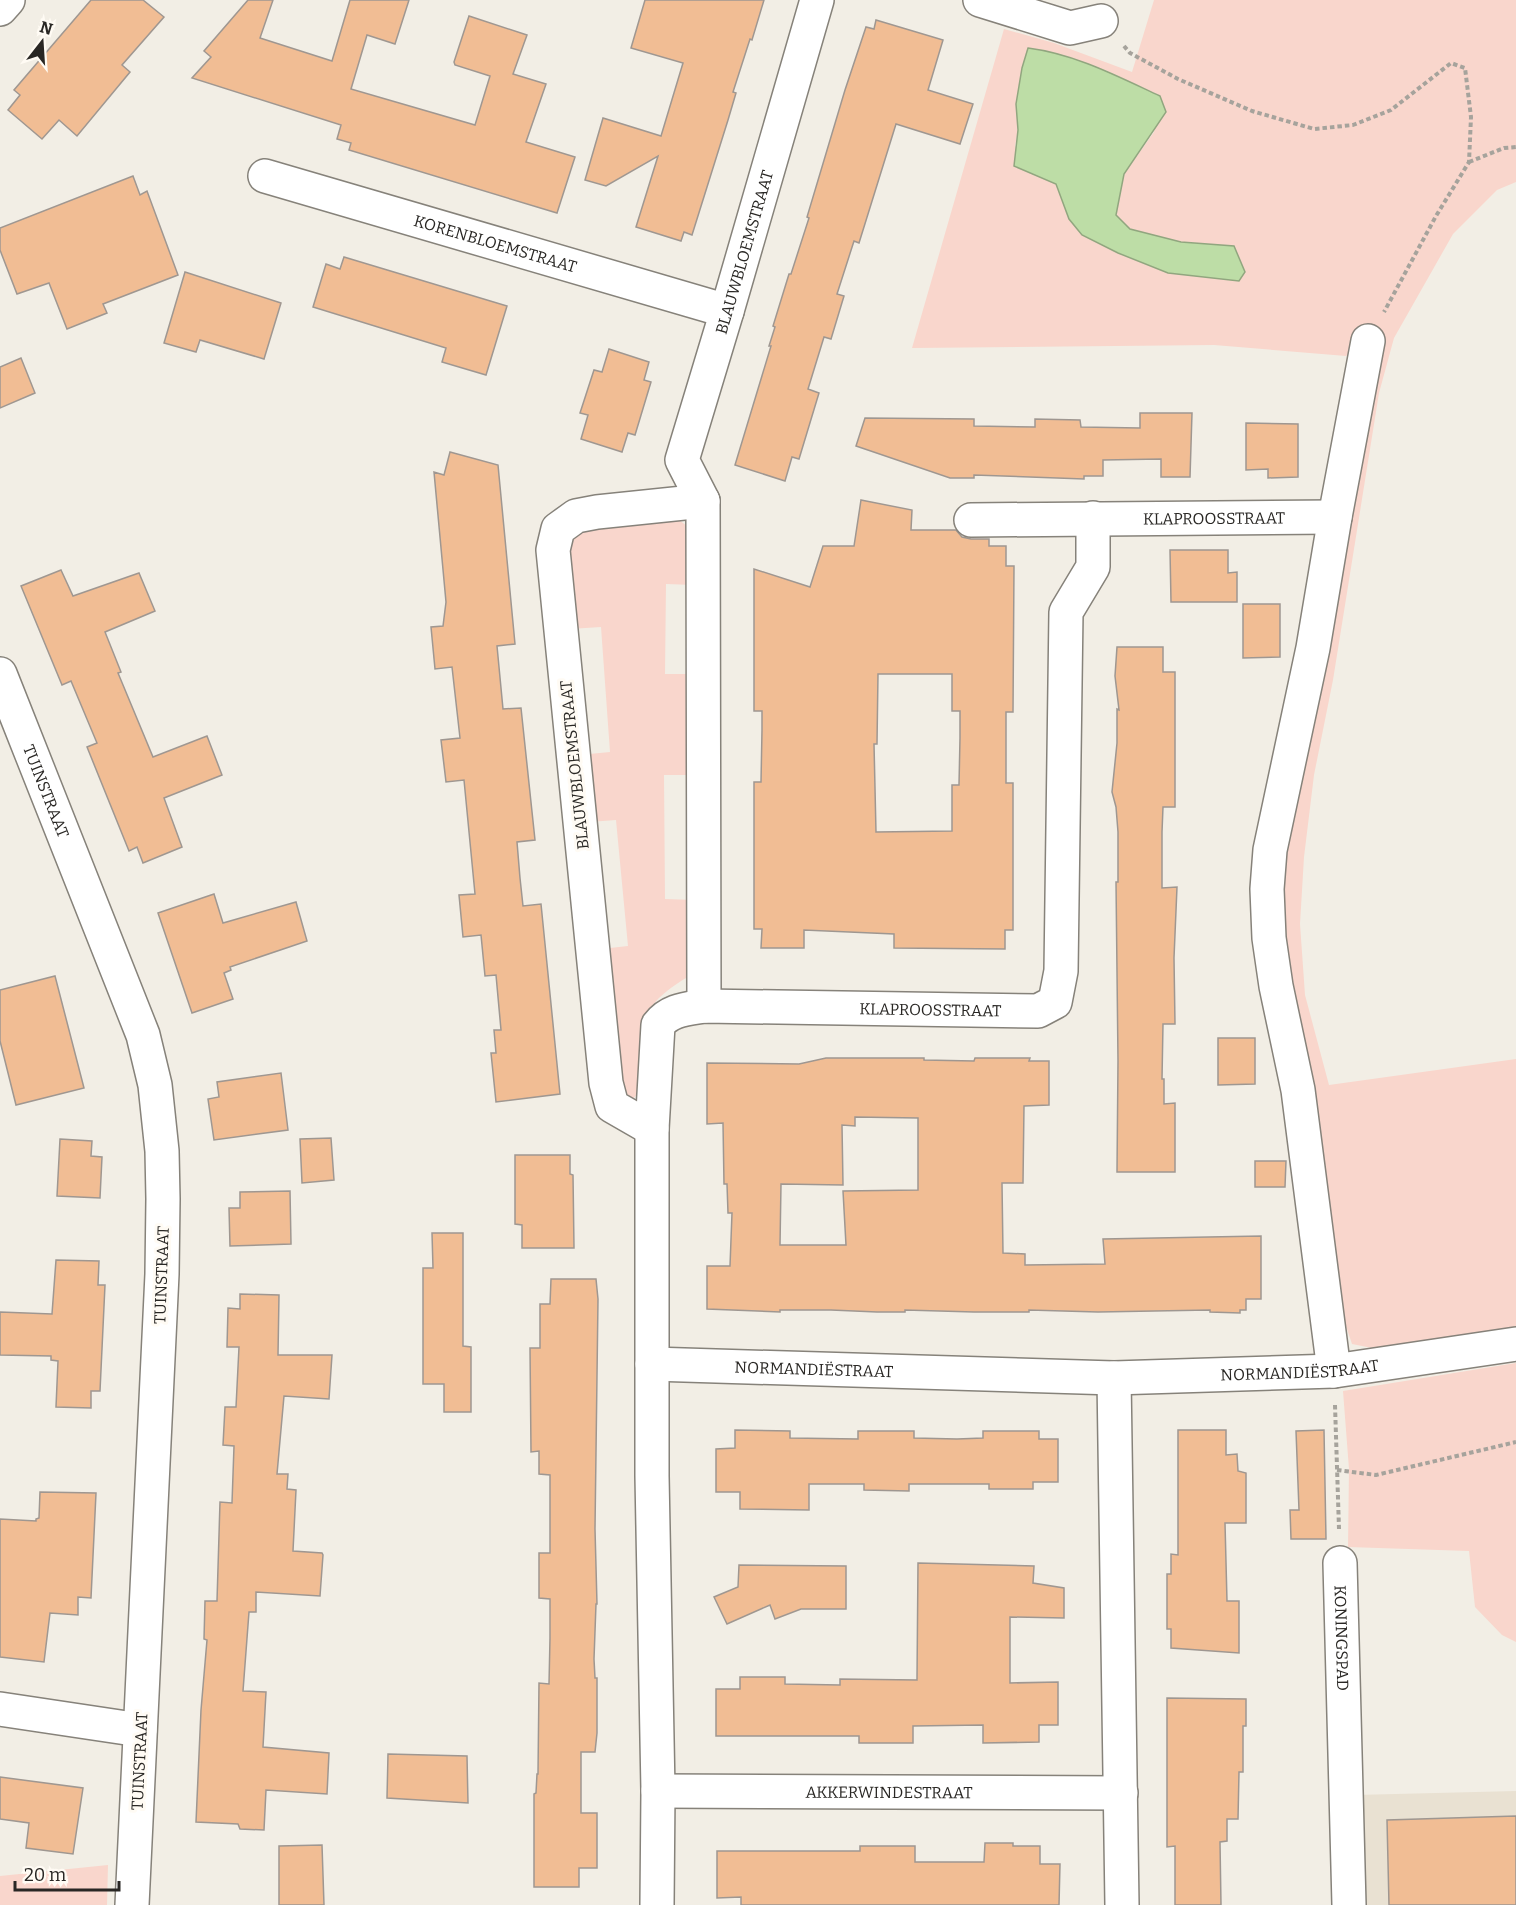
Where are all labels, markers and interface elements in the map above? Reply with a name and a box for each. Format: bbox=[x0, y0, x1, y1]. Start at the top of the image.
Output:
north arrow bbox=[12, 12, 72, 72]
text: N bbox=[38, 17, 55, 39]
street label: BLAUWBLOEMSTRAAT bbox=[712, 168, 777, 337]
street label: KORENBLOEMSTRAAT bbox=[412, 211, 579, 277]
street label: KLAPROOSSTRAAT bbox=[1143, 508, 1285, 529]
street label: BLAUWBLOEMSTRAAT bbox=[556, 680, 593, 850]
street label: TUINSTRAAT bbox=[19, 742, 73, 841]
street label: KLAPROOSSTRAAT bbox=[859, 999, 1002, 1020]
street label: TUINSTRAAT bbox=[150, 1226, 173, 1324]
street label: NORMANDIËSTRAAT bbox=[1220, 1355, 1380, 1385]
street label: NORMANDIËSTRAAT bbox=[734, 1358, 894, 1381]
street label: KONINGSPAD bbox=[1331, 1585, 1352, 1691]
street label: TUINSTRAAT bbox=[127, 1711, 152, 1811]
street label: AKKERWINDESTRAAT bbox=[805, 1783, 973, 1802]
scale bar bbox=[15, 1854, 118, 1892]
text: 20 m bbox=[24, 1864, 66, 1886]

